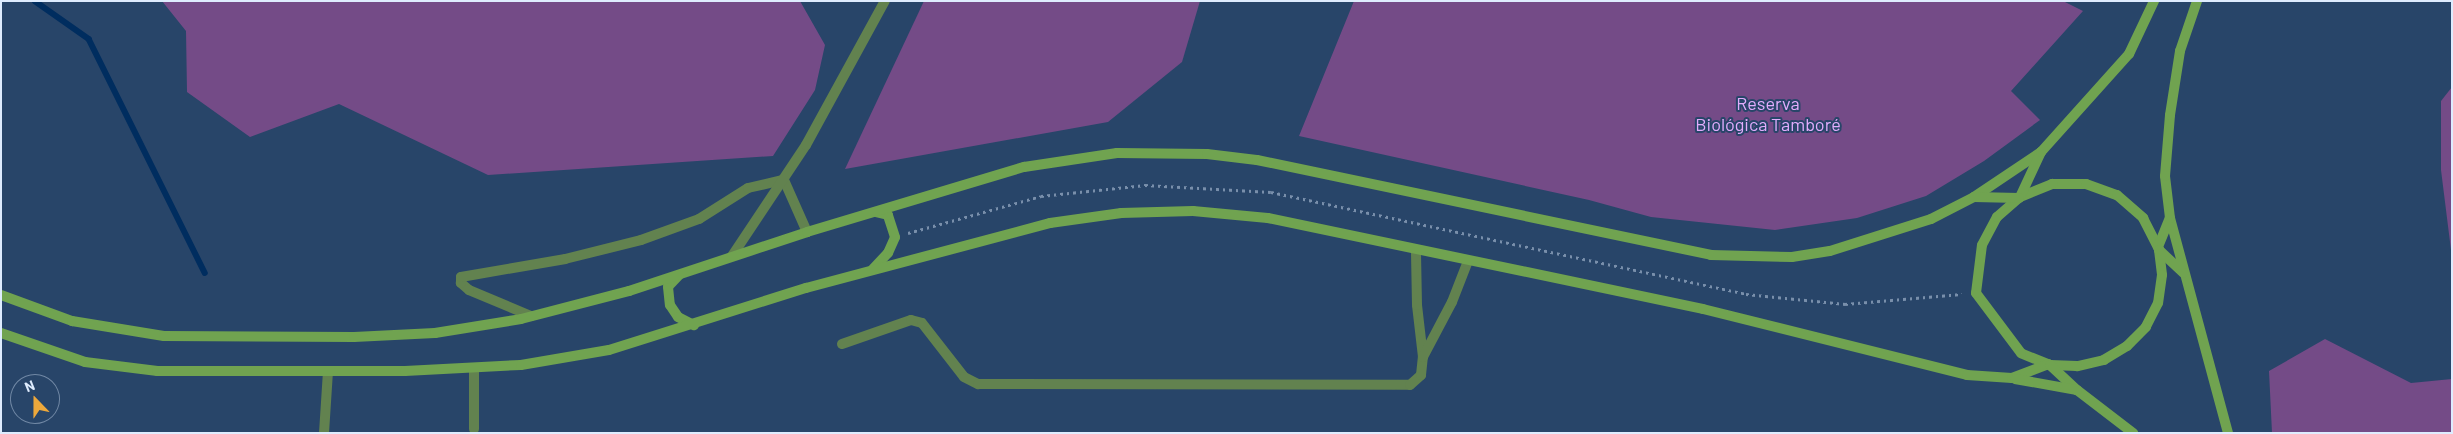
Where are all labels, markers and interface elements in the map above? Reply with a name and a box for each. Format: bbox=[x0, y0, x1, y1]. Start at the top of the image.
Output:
park label: Reserva Biológica Tamboré bbox=[1695, 93, 1841, 136]
north arrow bbox=[10, 374, 60, 424]
text: N bbox=[22, 376, 37, 395]

